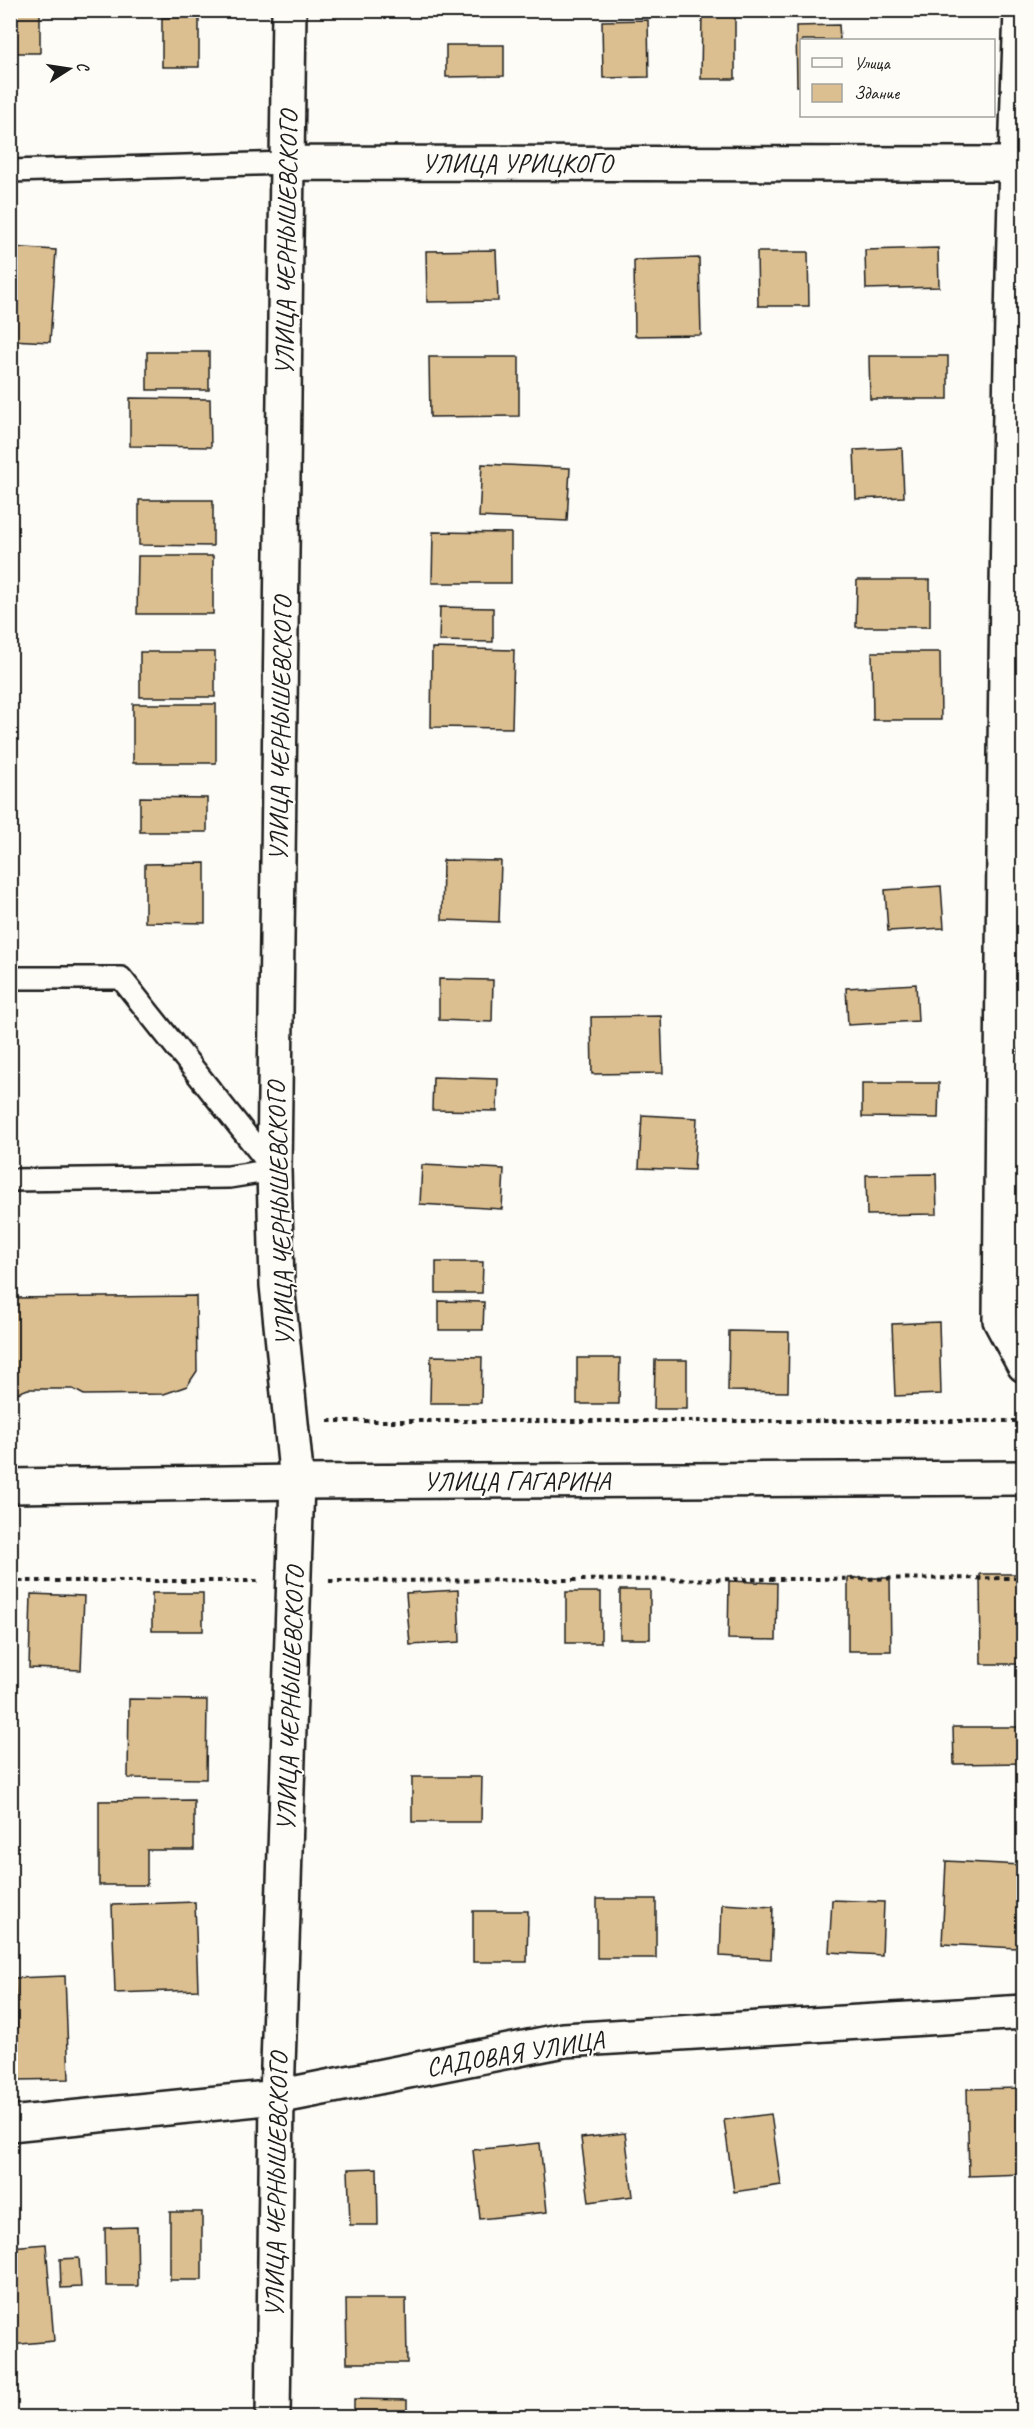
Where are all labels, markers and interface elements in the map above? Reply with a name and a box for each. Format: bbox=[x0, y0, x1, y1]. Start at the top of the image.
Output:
north arrow bbox=[39, 39, 99, 99]
legend bbox=[800, 39, 995, 117]
text: Улица bbox=[854, 52, 891, 74]
text: С bbox=[72, 60, 94, 74]
text: Здание bbox=[854, 82, 900, 104]
street label: УЛИЦА ЧЕРНЫШЕВСКОГО bbox=[268, 107, 305, 376]
street label: УЛИЦА УРИЦКОГО bbox=[422, 147, 615, 180]
street label: УЛИЦА ЧЕРНЫШЕВСКОГО bbox=[262, 593, 299, 862]
street label: УЛИЦА ЧЕРНЫШЕВСКОГО bbox=[259, 1078, 302, 1347]
street label: УЛИЦА ГАГАРИНА bbox=[424, 1465, 612, 1498]
street label: УЛИЦА ЧЕРНЫШЕВСКОГО bbox=[269, 1563, 312, 1832]
street label: САДОВАЯ УЛИЦА bbox=[424, 2023, 608, 2084]
street label: УЛИЦА ЧЕРНЫШЕВСКОГО bbox=[258, 2049, 295, 2318]

